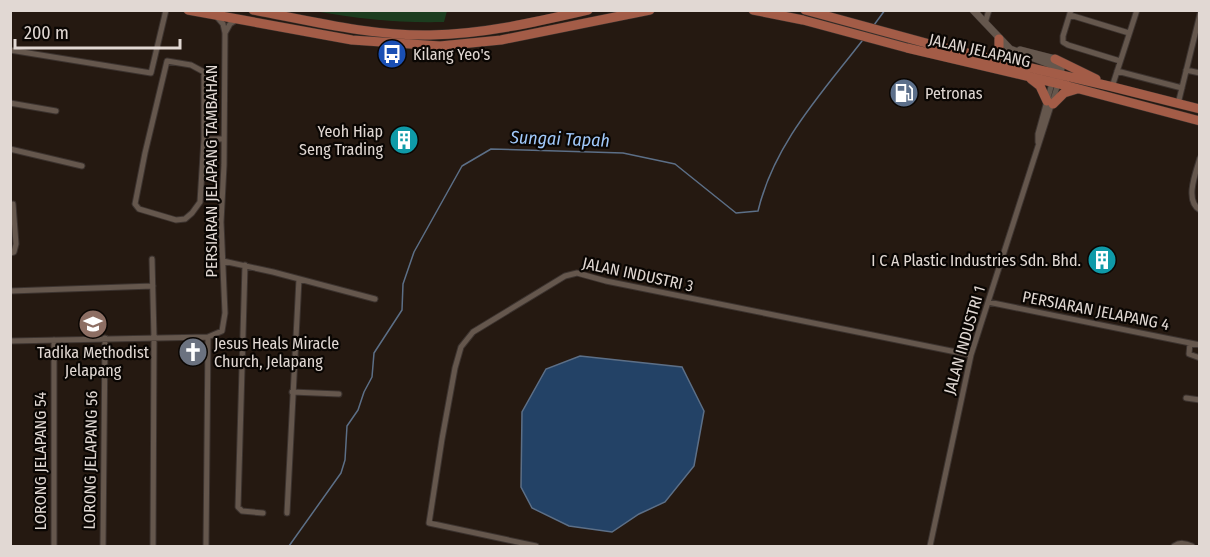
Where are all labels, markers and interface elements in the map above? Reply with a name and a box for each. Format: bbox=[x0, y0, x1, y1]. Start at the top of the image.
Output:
scale bar bbox=[15, 12, 180, 50]
text: 200 m bbox=[24, 22, 69, 44]
street label: JALAN JELAPANG bbox=[927, 30, 1033, 71]
bus stop icon: Kilang Yeo's bbox=[376, 38, 408, 70]
place label: Kilang Yeo's bbox=[413, 45, 490, 64]
street label: PERSIARAN JELAPANG TAMBAHAN bbox=[202, 65, 221, 277]
fuel station icon: Petronas bbox=[888, 77, 920, 109]
place label: Petronas bbox=[925, 84, 983, 103]
place label: Yeoh Hiap Seng Trading bbox=[299, 122, 383, 159]
building icon: Yeoh Hiap Seng Trading bbox=[388, 124, 420, 156]
water label: Sungai Tapah bbox=[509, 126, 610, 152]
building icon: I C A Plastic Industries Sdn. Bhd. bbox=[1086, 244, 1118, 276]
place label: I C A Plastic Industries Sdn. Bhd. bbox=[871, 251, 1081, 270]
street label: JALAN INDUSTRI 3 bbox=[581, 253, 695, 296]
street label: JALAN INDUSTRI 1 bbox=[940, 284, 989, 397]
street label: PERSIARAN JELAPANG 4 bbox=[1021, 287, 1171, 334]
school or university icon: Tadika Methodist Jelapang bbox=[77, 308, 109, 340]
place label: Jesus Heals Miracle Church, Jelapang bbox=[214, 334, 339, 371]
church icon: Jesus Heals Miracle Church, Jelapang bbox=[177, 336, 209, 368]
place label: Tadika Methodist Jelapang bbox=[37, 343, 150, 380]
street label: LORONG JELAPANG 56 bbox=[80, 390, 101, 530]
street label: LORONG JELAPANG 54 bbox=[31, 391, 50, 530]

